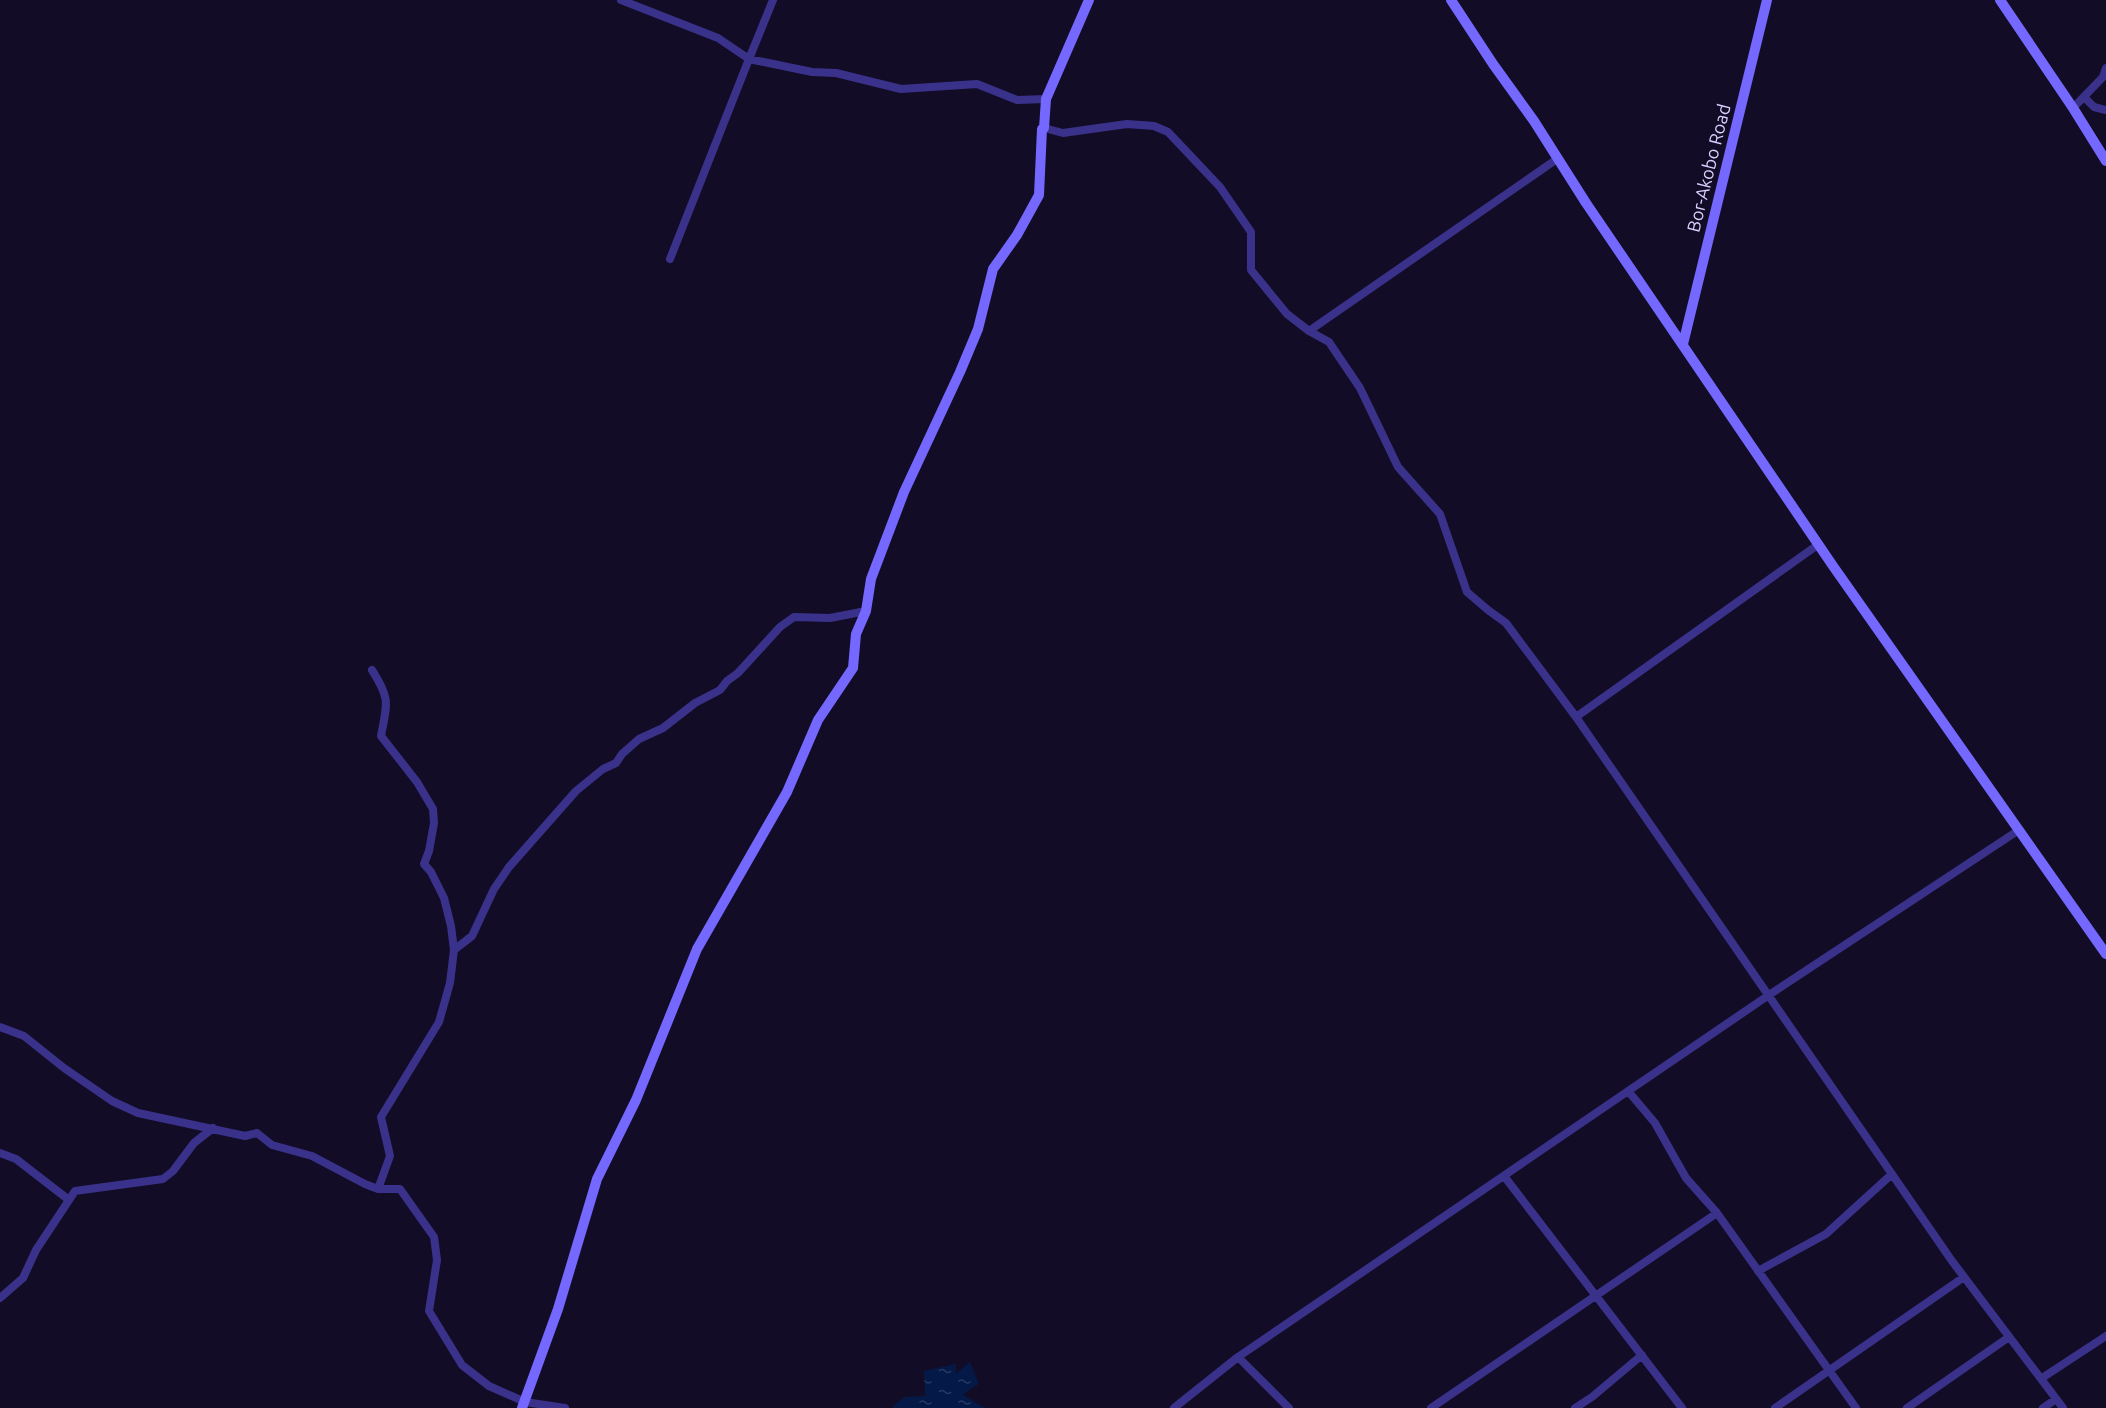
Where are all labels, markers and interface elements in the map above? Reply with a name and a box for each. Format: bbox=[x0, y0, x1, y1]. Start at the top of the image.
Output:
street label: Bor-Akobo Road bbox=[1682, 102, 1734, 234]

